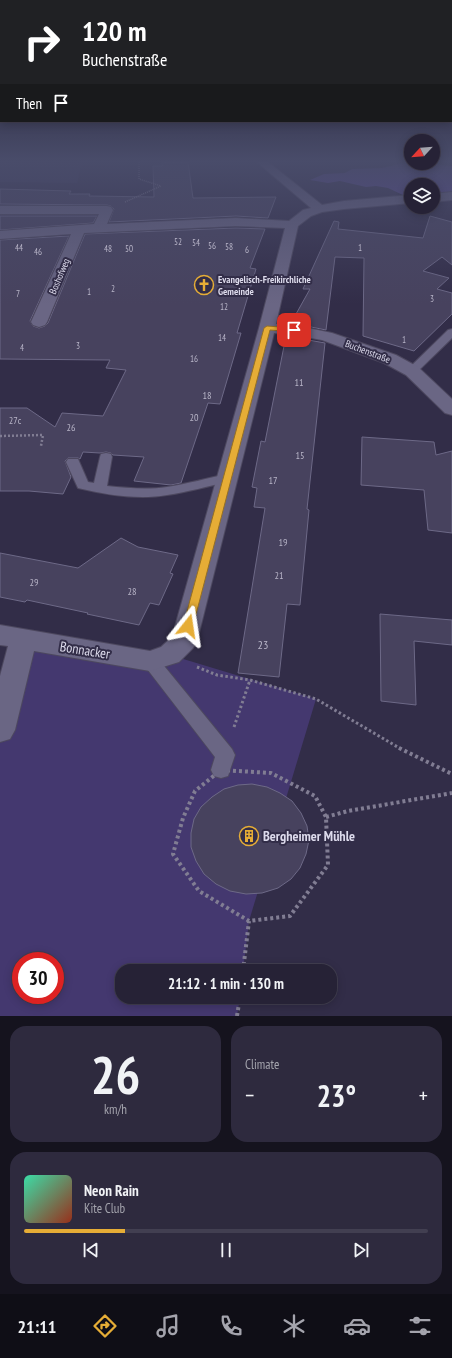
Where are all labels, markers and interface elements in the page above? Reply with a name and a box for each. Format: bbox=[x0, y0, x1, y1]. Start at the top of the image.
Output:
text: 120 m bbox=[82, 12, 146, 49]
icon: right bbox=[16, 16, 68, 68]
text: Buchenstraße bbox=[82, 48, 167, 71]
icon: arrive bbox=[50, 92, 72, 114]
text: Then bbox=[16, 94, 42, 113]
north arrow bbox=[404, 134, 440, 170]
map controls bbox=[404, 134, 440, 214]
button: layers bbox=[404, 178, 440, 214]
house number: 52 bbox=[174, 236, 182, 247]
house number: 54 bbox=[192, 237, 200, 248]
house number: 56 bbox=[208, 240, 216, 251]
house number: 58 bbox=[225, 241, 233, 252]
house number: 44 bbox=[15, 242, 23, 253]
house number: 1 bbox=[358, 242, 362, 253]
house number: 48 bbox=[104, 243, 112, 254]
house number: 50 bbox=[125, 243, 133, 254]
house number: 6 bbox=[245, 244, 249, 255]
house number: 46 bbox=[34, 246, 42, 257]
street label: Boshofweg bbox=[46, 256, 73, 296]
place label: Evangelisch-Freikirchliche Gemeinde bbox=[218, 273, 311, 298]
church icon: Evangelisch-Freikirchliche Gemeinde bbox=[193, 274, 215, 296]
house number: 2 bbox=[111, 283, 115, 294]
house number: 1 bbox=[87, 286, 91, 297]
house number: 7 bbox=[16, 288, 20, 299]
house number: 3 bbox=[430, 293, 434, 304]
house number: 12 bbox=[220, 301, 228, 312]
pin bbox=[277, 313, 311, 347]
icon: arrive bbox=[283, 319, 305, 341]
house number: 14 bbox=[218, 332, 226, 343]
house number: 1 bbox=[402, 334, 406, 345]
street label: Buchenstraße bbox=[343, 337, 392, 366]
house number: 3 bbox=[76, 340, 80, 351]
house number: 4 bbox=[20, 342, 24, 353]
house number: 16 bbox=[190, 353, 198, 364]
house number: 11 bbox=[295, 376, 304, 389]
house number: 18 bbox=[203, 389, 212, 402]
house number: 20 bbox=[190, 411, 199, 424]
house number: 27c bbox=[9, 414, 22, 427]
house number: 26 bbox=[67, 421, 76, 434]
house number: 15 bbox=[296, 449, 305, 462]
house number: 17 bbox=[269, 474, 278, 487]
house number: 19 bbox=[279, 536, 288, 549]
house number: 21 bbox=[275, 569, 284, 582]
house number: 29 bbox=[30, 576, 39, 589]
house number: 28 bbox=[128, 585, 137, 598]
position arrow bbox=[167, 605, 209, 647]
street label: Bonnacker bbox=[59, 637, 111, 663]
house number: 23 bbox=[258, 637, 268, 652]
building icon: Bergheimer Mühle bbox=[238, 825, 260, 847]
place label: Bergheimer Mühle bbox=[263, 827, 355, 845]
speed limit sign: 30 bbox=[12, 952, 64, 1004]
text: 21:12 · 1 min · 130 m bbox=[168, 974, 284, 993]
text: 26 bbox=[91, 1041, 140, 1108]
text: Climate bbox=[245, 1056, 279, 1073]
text: 23° bbox=[317, 1076, 356, 1115]
text: − bbox=[245, 1081, 254, 1109]
text: + bbox=[419, 1081, 428, 1109]
text: km/h bbox=[104, 1101, 127, 1118]
text: Neon Rain bbox=[84, 1181, 139, 1200]
text: Kite Club bbox=[84, 1200, 125, 1217]
icon: previous bbox=[80, 1239, 102, 1261]
icon: pause bbox=[215, 1239, 237, 1261]
icon: next bbox=[350, 1239, 372, 1261]
icon: directions bbox=[91, 1312, 119, 1340]
icon: music bbox=[154, 1312, 182, 1340]
icon: phone bbox=[217, 1312, 245, 1340]
icon: climate bbox=[280, 1312, 308, 1340]
icon: car bbox=[343, 1312, 371, 1340]
icon: filters bbox=[406, 1312, 434, 1340]
text: 21:11 bbox=[18, 1315, 56, 1338]

